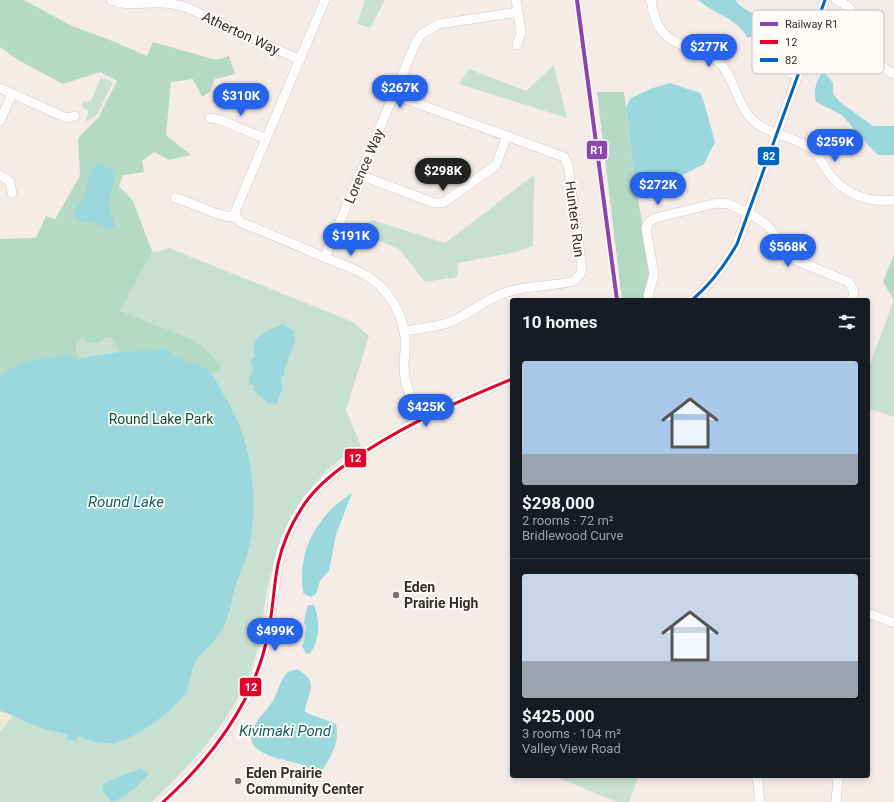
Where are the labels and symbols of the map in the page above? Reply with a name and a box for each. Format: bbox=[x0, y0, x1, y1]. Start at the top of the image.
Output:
street label: Atherton Way bbox=[200, 8, 283, 58]
legend bbox=[752, 10, 884, 74]
text: Railway R1 bbox=[785, 18, 838, 31]
pin: $277K bbox=[681, 34, 737, 68]
text: 12 bbox=[785, 36, 797, 49]
text: 82 bbox=[785, 54, 797, 67]
pin: $267K bbox=[372, 75, 428, 109]
pin: $310K bbox=[213, 83, 269, 117]
street label: Lorence Way bbox=[341, 126, 387, 206]
pin: $259K bbox=[807, 129, 863, 163]
line badge: R1 bbox=[586, 140, 608, 160]
text: R1 bbox=[590, 144, 604, 157]
line badge: 82 bbox=[757, 146, 780, 166]
text: 82 bbox=[763, 150, 775, 163]
pin: $298K bbox=[415, 158, 471, 192]
pin: $272K bbox=[630, 172, 686, 206]
street label: Hunters Run bbox=[562, 180, 588, 258]
pin: $191K bbox=[323, 223, 379, 257]
pin: $568K bbox=[760, 234, 816, 268]
pin: $425K bbox=[398, 394, 454, 428]
park label: Round Lake Park bbox=[109, 411, 214, 427]
line badge: 12 bbox=[344, 448, 367, 468]
text: 12 bbox=[349, 452, 361, 465]
water label: Round Lake bbox=[88, 493, 164, 511]
place label: Eden Prairie High bbox=[404, 579, 479, 611]
marker: Eden Prairie High bbox=[391, 590, 401, 600]
pin: $499K bbox=[247, 618, 303, 652]
line badge: 12 bbox=[239, 677, 262, 697]
text: 12 bbox=[245, 681, 257, 694]
water label: Kivimaki Pond bbox=[239, 722, 332, 740]
place label: Eden Prairie Community Center bbox=[246, 765, 364, 797]
marker: Eden Prairie Community Center bbox=[233, 776, 243, 786]

